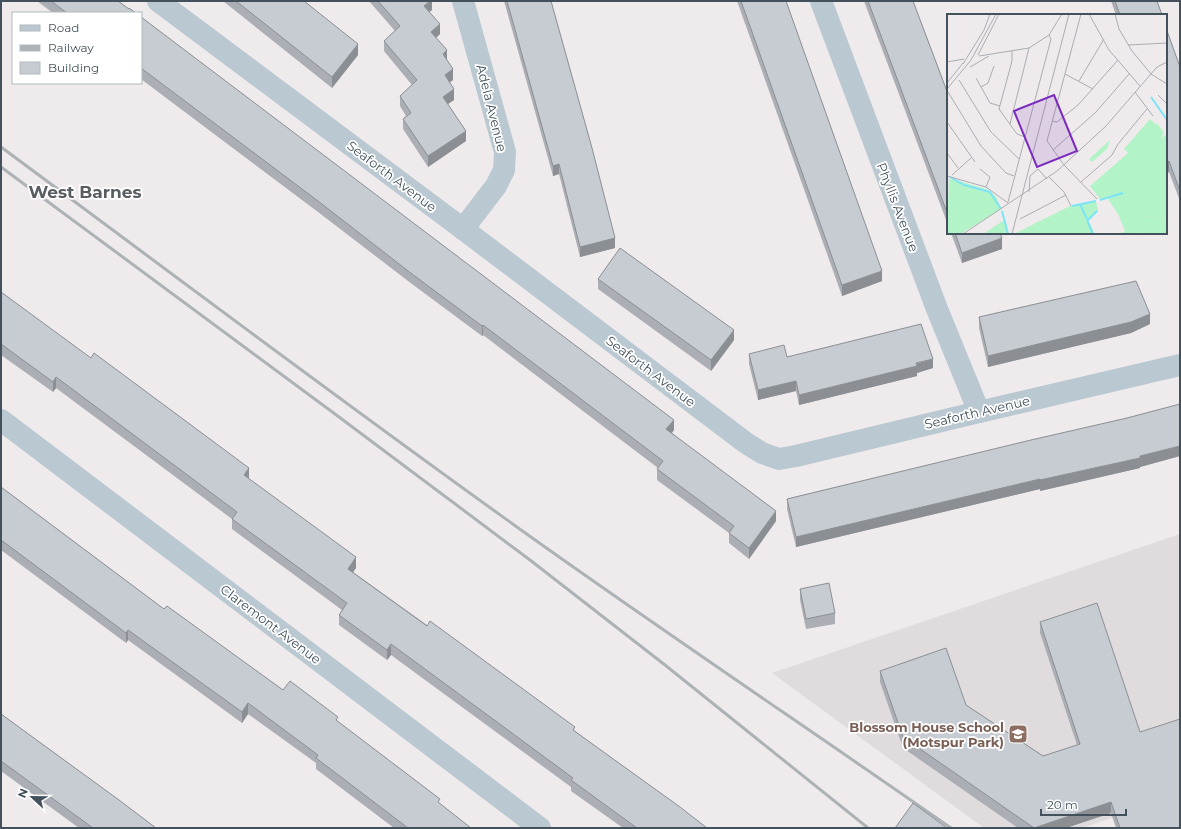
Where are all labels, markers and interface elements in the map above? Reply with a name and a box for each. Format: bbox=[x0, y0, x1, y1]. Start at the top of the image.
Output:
legend bbox=[12, 12, 142, 84]
inset map bbox=[947, 14, 1167, 234]
text: Road bbox=[48, 20, 79, 35]
text: Railway bbox=[48, 40, 94, 55]
text: Building bbox=[48, 60, 99, 75]
street label: Adela Avenue bbox=[473, 63, 511, 154]
street label: Seaforth Avenue bbox=[344, 137, 440, 215]
street label: Phyllis Avenue bbox=[874, 160, 922, 254]
district label: West Barnes bbox=[28, 182, 142, 202]
street label: Seaforth Avenue bbox=[603, 332, 699, 410]
street label: Seaforth Avenue bbox=[923, 392, 1031, 432]
street label: Claremont Avenue bbox=[218, 581, 325, 667]
place label: Blossom House School (Motspur Park) bbox=[849, 719, 1004, 750]
school or university icon: Blossom House School (Motspur Park) bbox=[1007, 723, 1029, 745]
north arrow bbox=[12, 777, 52, 817]
text: N bbox=[15, 787, 31, 800]
scale bar bbox=[1041, 791, 1126, 817]
text: 20 m bbox=[1047, 797, 1078, 812]

